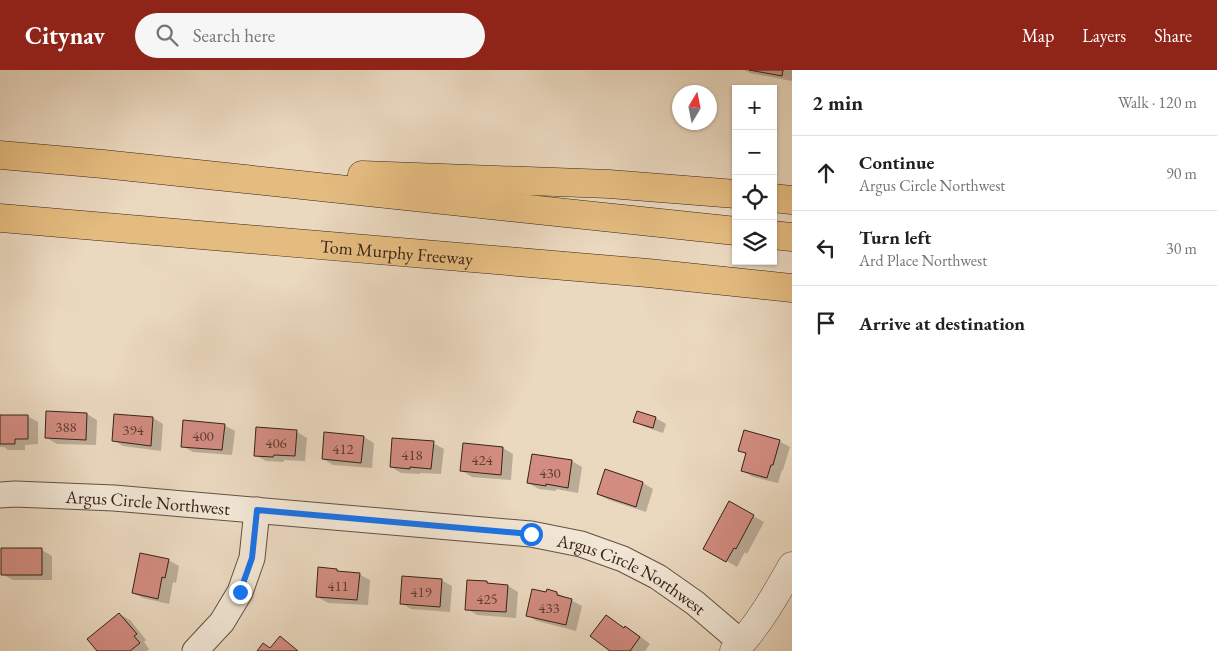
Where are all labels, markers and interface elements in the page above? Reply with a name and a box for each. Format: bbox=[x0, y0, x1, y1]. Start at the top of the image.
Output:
search box bbox=[135, 13, 485, 58]
text: Citynav bbox=[25, 20, 105, 51]
icon: search bbox=[153, 21, 181, 49]
text: Search here bbox=[193, 23, 275, 48]
text: Map bbox=[1022, 24, 1054, 47]
text: Layers bbox=[1082, 24, 1126, 47]
text: Share bbox=[1154, 24, 1192, 47]
north arrow bbox=[672, 85, 717, 130]
map controls bbox=[732, 85, 777, 265]
button: + bbox=[732, 85, 777, 130]
text: 2 min bbox=[812, 89, 863, 116]
text: Walk · 120 m bbox=[1118, 92, 1197, 113]
button: − bbox=[732, 130, 777, 175]
text: Continue bbox=[859, 150, 934, 175]
icon: ahead bbox=[812, 159, 840, 187]
text: 90 m bbox=[1166, 163, 1197, 184]
button: locate bbox=[732, 175, 777, 220]
text: Argus Circle Northwest bbox=[859, 175, 1005, 196]
button: layers bbox=[732, 220, 777, 265]
text: Turn left bbox=[859, 225, 931, 250]
street label: Tom Murphy Freeway bbox=[319, 234, 474, 270]
icon: left bbox=[812, 234, 840, 262]
text: 30 m bbox=[1166, 238, 1197, 259]
text: Ard Place Northwest bbox=[859, 250, 987, 271]
icon: arrive bbox=[812, 309, 840, 337]
text: Arrive at destination bbox=[859, 311, 1025, 336]
house number: 388 bbox=[55, 417, 77, 436]
house number: 394 bbox=[122, 420, 145, 439]
house number: 400 bbox=[192, 426, 214, 445]
house number: 406 bbox=[265, 433, 287, 452]
house number: 412 bbox=[332, 439, 355, 458]
house number: 418 bbox=[401, 445, 423, 464]
house number: 424 bbox=[471, 450, 494, 469]
house number: 430 bbox=[539, 463, 561, 482]
street label: Argus Circle Northwest bbox=[64, 485, 231, 519]
route start bbox=[520, 523, 543, 546]
street label: Argus Circle Northwest bbox=[554, 528, 712, 620]
house number: 411 bbox=[327, 576, 349, 595]
route end bbox=[229, 581, 252, 604]
house number: 419 bbox=[410, 582, 432, 601]
house number: 425 bbox=[476, 589, 498, 608]
house number: 433 bbox=[538, 598, 560, 617]

